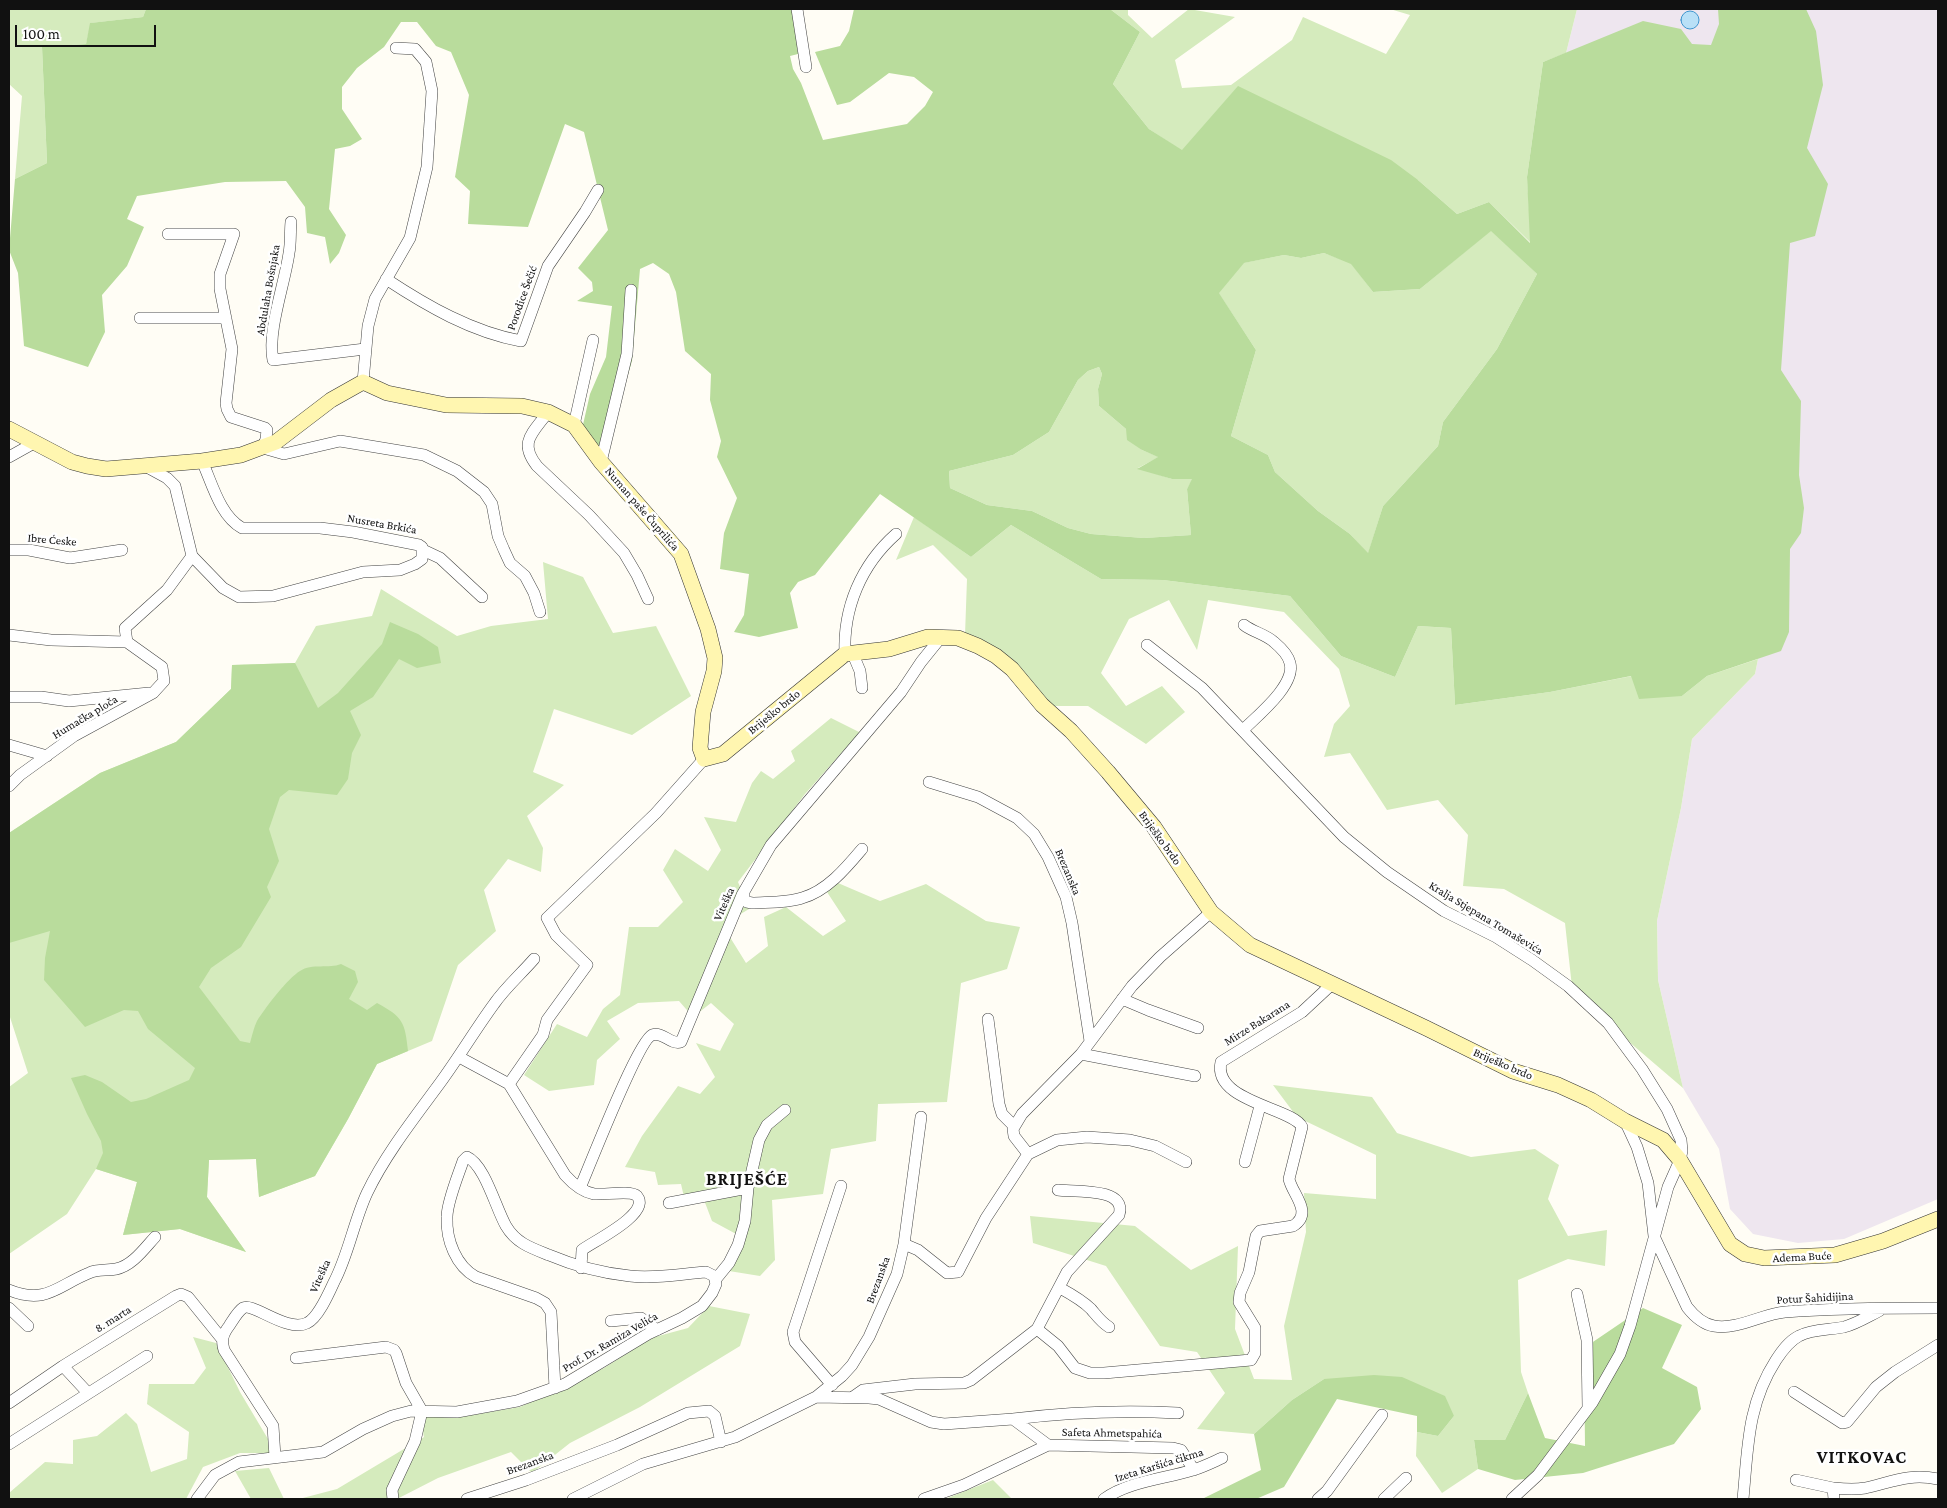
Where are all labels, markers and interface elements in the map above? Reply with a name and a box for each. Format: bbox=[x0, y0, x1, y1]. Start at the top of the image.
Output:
scale bar bbox=[18, 15, 159, 47]
text: 100 m bbox=[23, 26, 60, 42]
street label: Abdulaha Bošnjaka bbox=[253, 243, 283, 337]
street label: Porodice Šečić bbox=[504, 264, 540, 332]
street label: Numan paše Čuprilića bbox=[602, 464, 682, 554]
street label: Nusreta Brkića bbox=[346, 511, 418, 537]
street label: Ibre Ćeske bbox=[27, 531, 77, 549]
street label: Briješko brdo bbox=[745, 687, 803, 737]
street label: Humačka ploča bbox=[50, 692, 120, 742]
street label: Briješko brdo bbox=[1136, 808, 1184, 868]
street label: Brezanska bbox=[1052, 847, 1084, 897]
street label: Kralja Stjepana Tomaševića bbox=[1426, 878, 1546, 958]
street label: Viteška bbox=[710, 885, 738, 923]
street label: Mirze Bakarana bbox=[1221, 997, 1293, 1049]
street label: Briješko brdo bbox=[1471, 1045, 1535, 1083]
district label: BRIJEŠĆE bbox=[705, 1168, 789, 1190]
street label: Adema Buće bbox=[1772, 1248, 1832, 1266]
street label: Brezanska bbox=[863, 1255, 893, 1305]
street label: Viteška bbox=[306, 1257, 334, 1295]
street label: Potur Šahidijina bbox=[1776, 1289, 1854, 1307]
street label: 8. marta bbox=[92, 1302, 134, 1336]
street label: Prof. Dr. Ramiza Velića bbox=[560, 1309, 660, 1375]
street label: Safeta Ahmetspahića bbox=[1062, 1425, 1162, 1441]
street label: Izeta Karšića čikma bbox=[1113, 1445, 1205, 1485]
district label: VITKOVAC bbox=[1816, 1446, 1908, 1468]
street label: Brezanska bbox=[505, 1448, 555, 1478]

